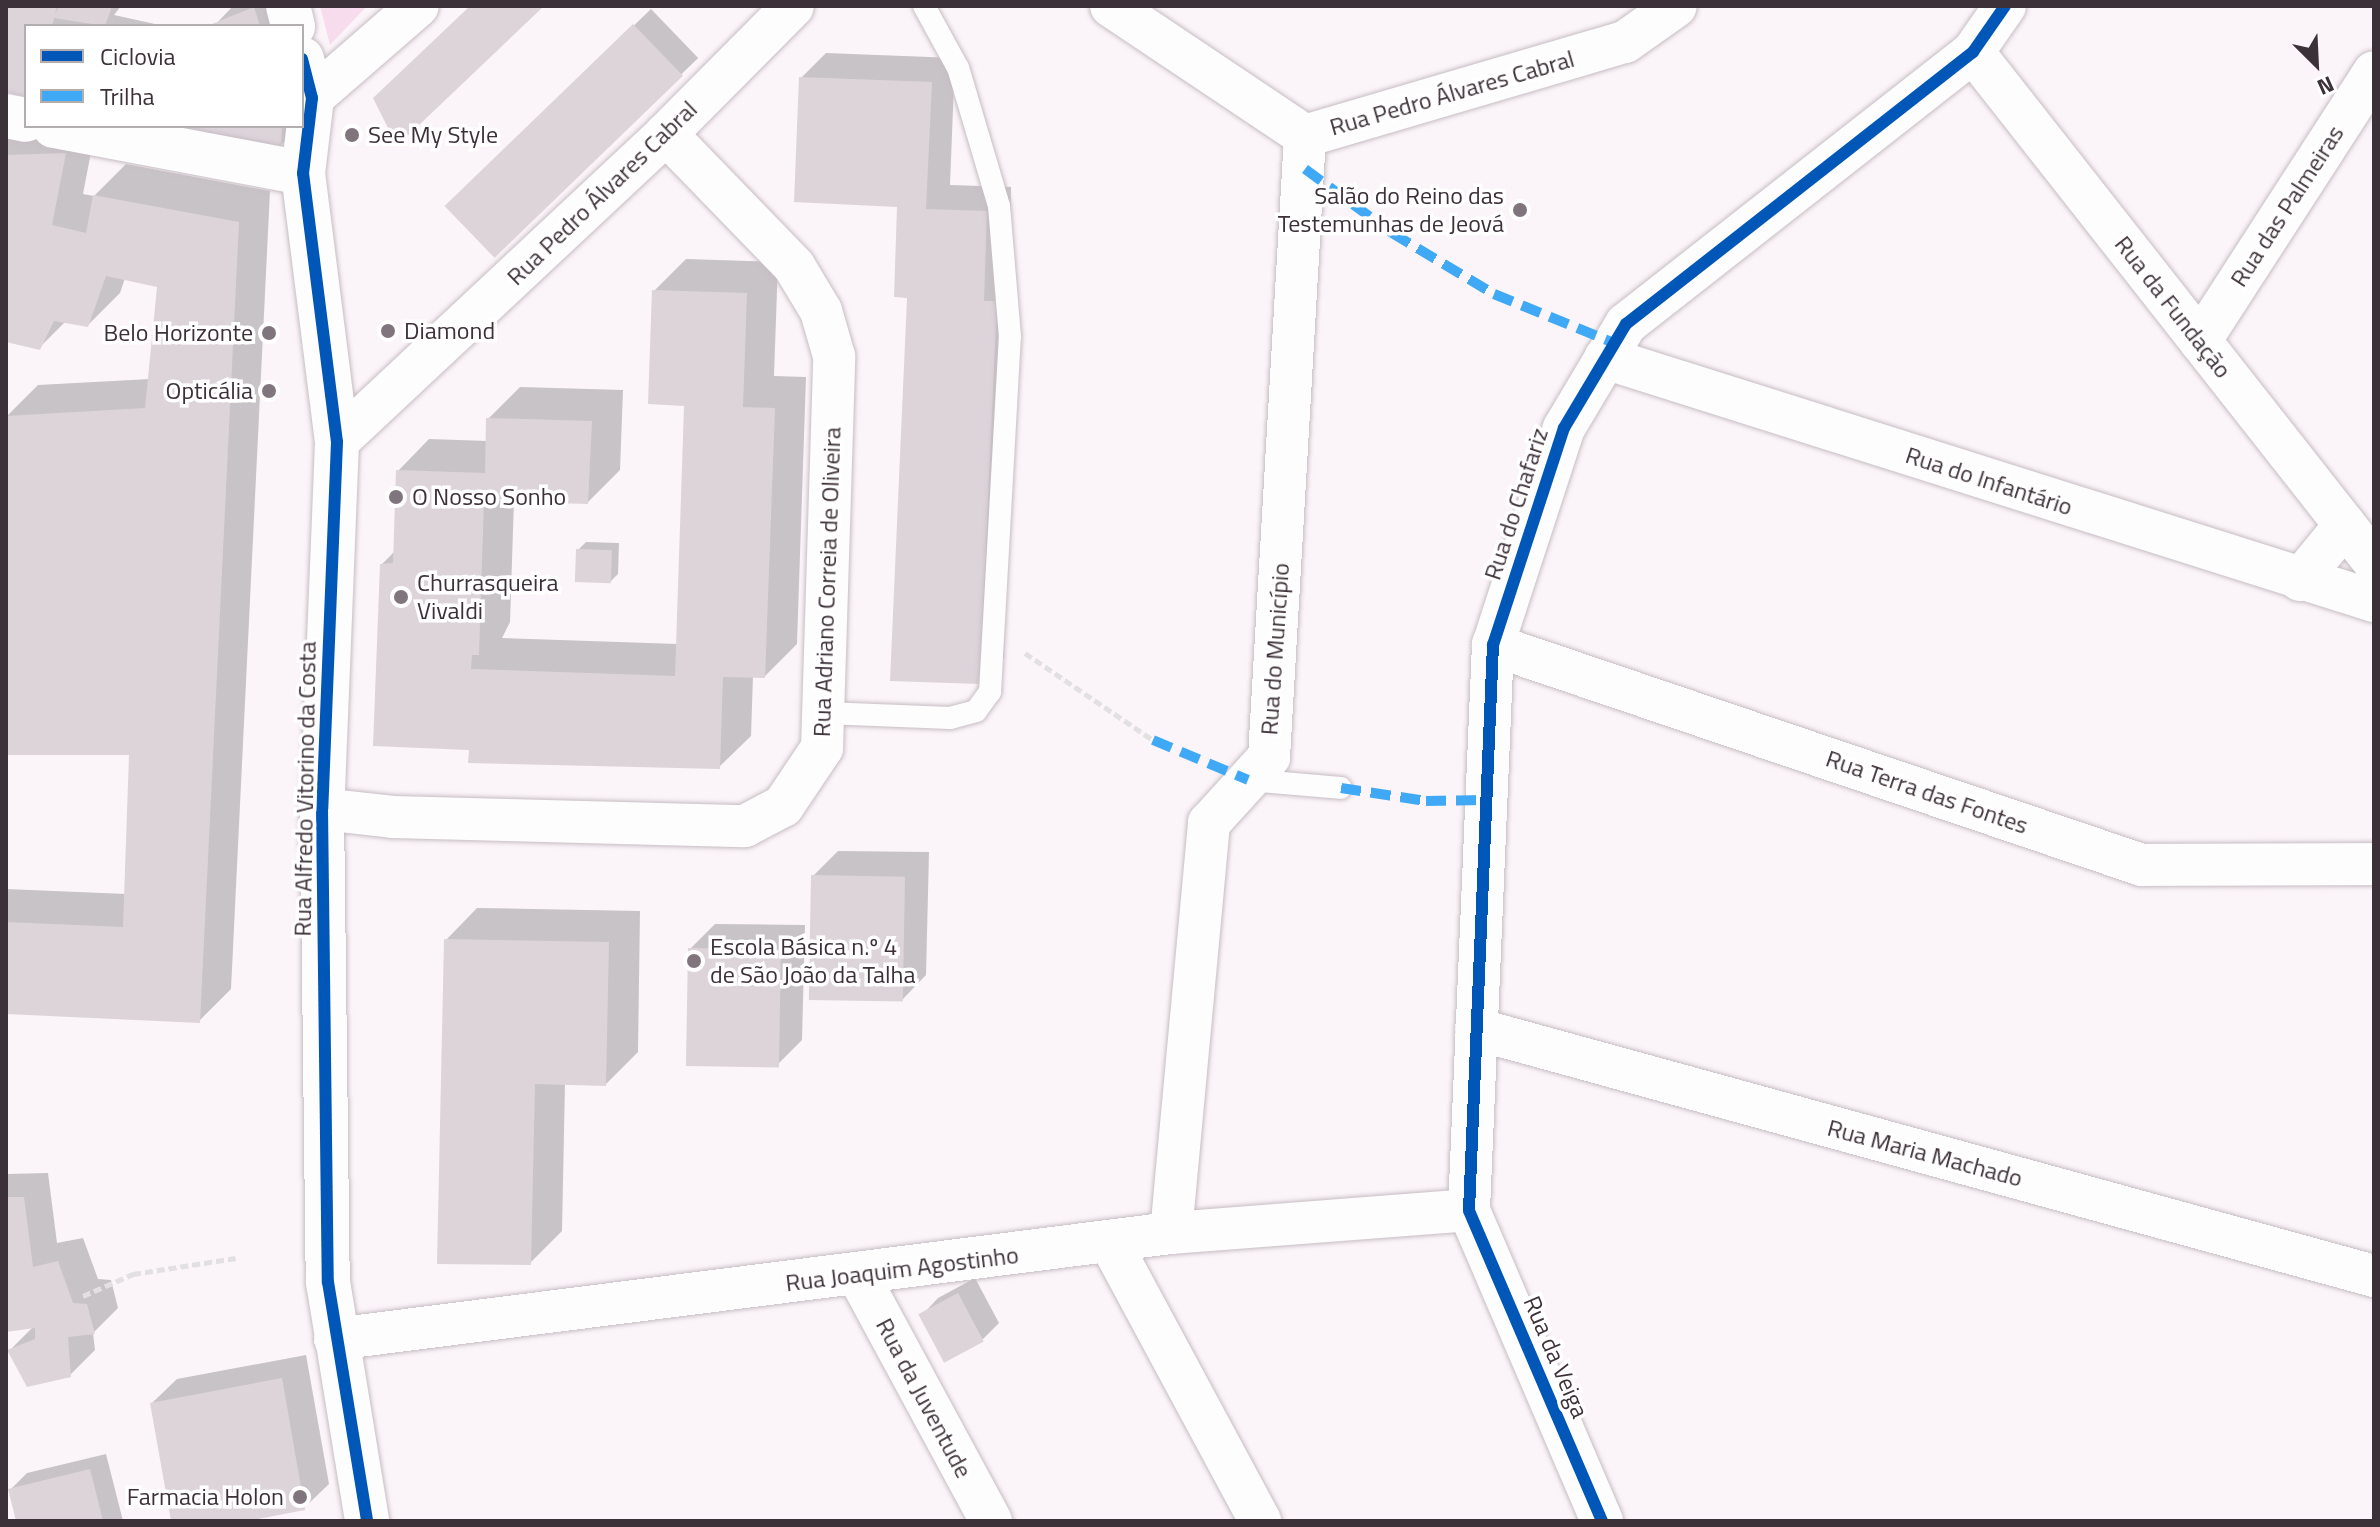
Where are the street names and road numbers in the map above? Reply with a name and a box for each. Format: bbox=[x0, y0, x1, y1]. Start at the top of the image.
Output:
street label: Rua Pedro Álvares Cabral bbox=[1326, 44, 1578, 142]
street label: Rua Pedro Álvares Cabral bbox=[501, 95, 703, 291]
street label: Rua das Palmeiras bbox=[2224, 120, 2350, 292]
street label: Rua da Fundação bbox=[2109, 230, 2237, 384]
street label: Rua do Chafariz bbox=[1478, 425, 1554, 583]
street label: Rua Adriano Correia de Oliveira bbox=[807, 426, 847, 738]
street label: Rua do Infantário bbox=[1902, 440, 2076, 522]
street label: Rua do Município bbox=[1255, 562, 1295, 736]
street label: Rua Alfredo Vitorino da Costa bbox=[288, 641, 322, 937]
street label: Rua Terra das Fontes bbox=[1822, 744, 2032, 840]
street label: Rua Maria Machado bbox=[1824, 1113, 2026, 1193]
street label: Rua Joaquim Agostinho bbox=[784, 1240, 1020, 1298]
street label: Rua da Veiga bbox=[1517, 1292, 1595, 1422]
street label: Rua da Juventude bbox=[870, 1313, 978, 1483]

